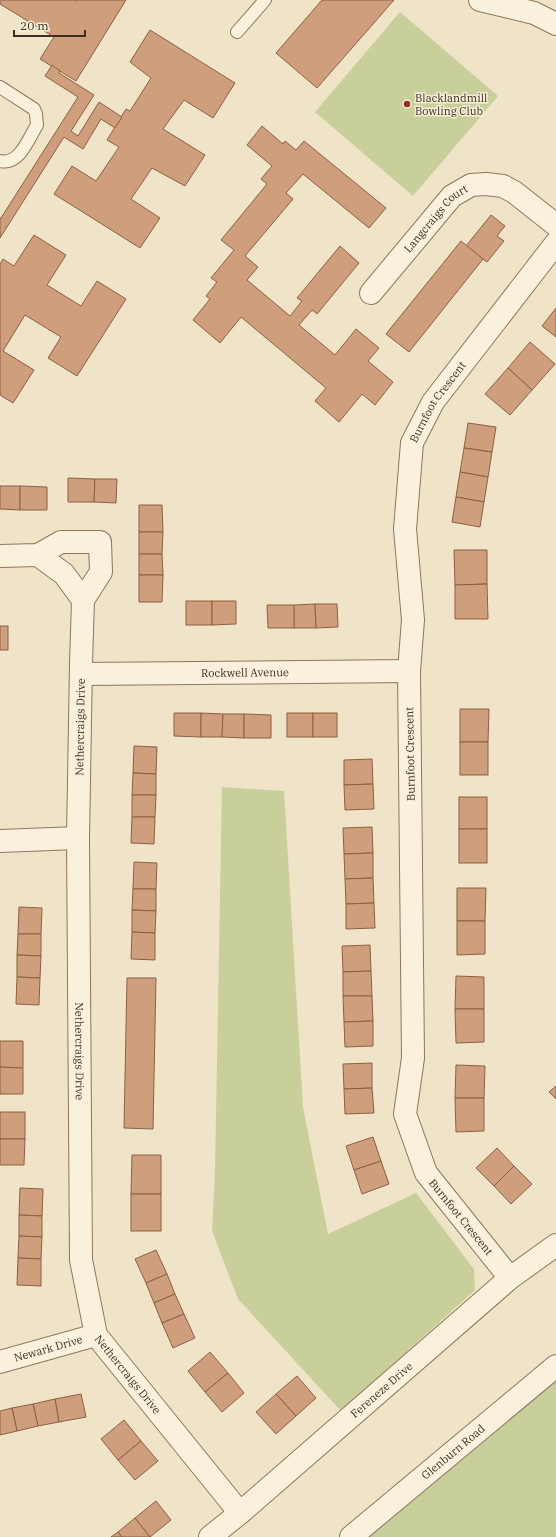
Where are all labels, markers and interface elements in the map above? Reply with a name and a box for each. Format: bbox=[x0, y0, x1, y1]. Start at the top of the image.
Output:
scale bar bbox=[14, 12, 85, 38]
text: 20 m bbox=[20, 18, 49, 33]
place label: Blacklandmill Bowling Club bbox=[415, 91, 487, 118]
marker: Blacklandmill Bowling Club bbox=[402, 99, 412, 109]
street label: Langcraigs Court bbox=[401, 181, 470, 255]
street label: Burnfoot Crescent bbox=[406, 358, 469, 445]
street label: Rockwell Avenue bbox=[201, 665, 289, 680]
street label: Nethercraigs Drive bbox=[72, 678, 88, 776]
street label: Burnfoot Crescent bbox=[402, 707, 418, 801]
street label: Nethercraigs Drive bbox=[72, 1002, 87, 1100]
street label: Burnfoot Crescent bbox=[426, 1176, 496, 1258]
street label: Newark Drive bbox=[12, 1332, 84, 1365]
street label: Nethercraigs Drive bbox=[92, 1332, 164, 1417]
street label: Fereneze Drive bbox=[348, 1359, 415, 1421]
street label: Glenburn Road bbox=[419, 1421, 488, 1482]

